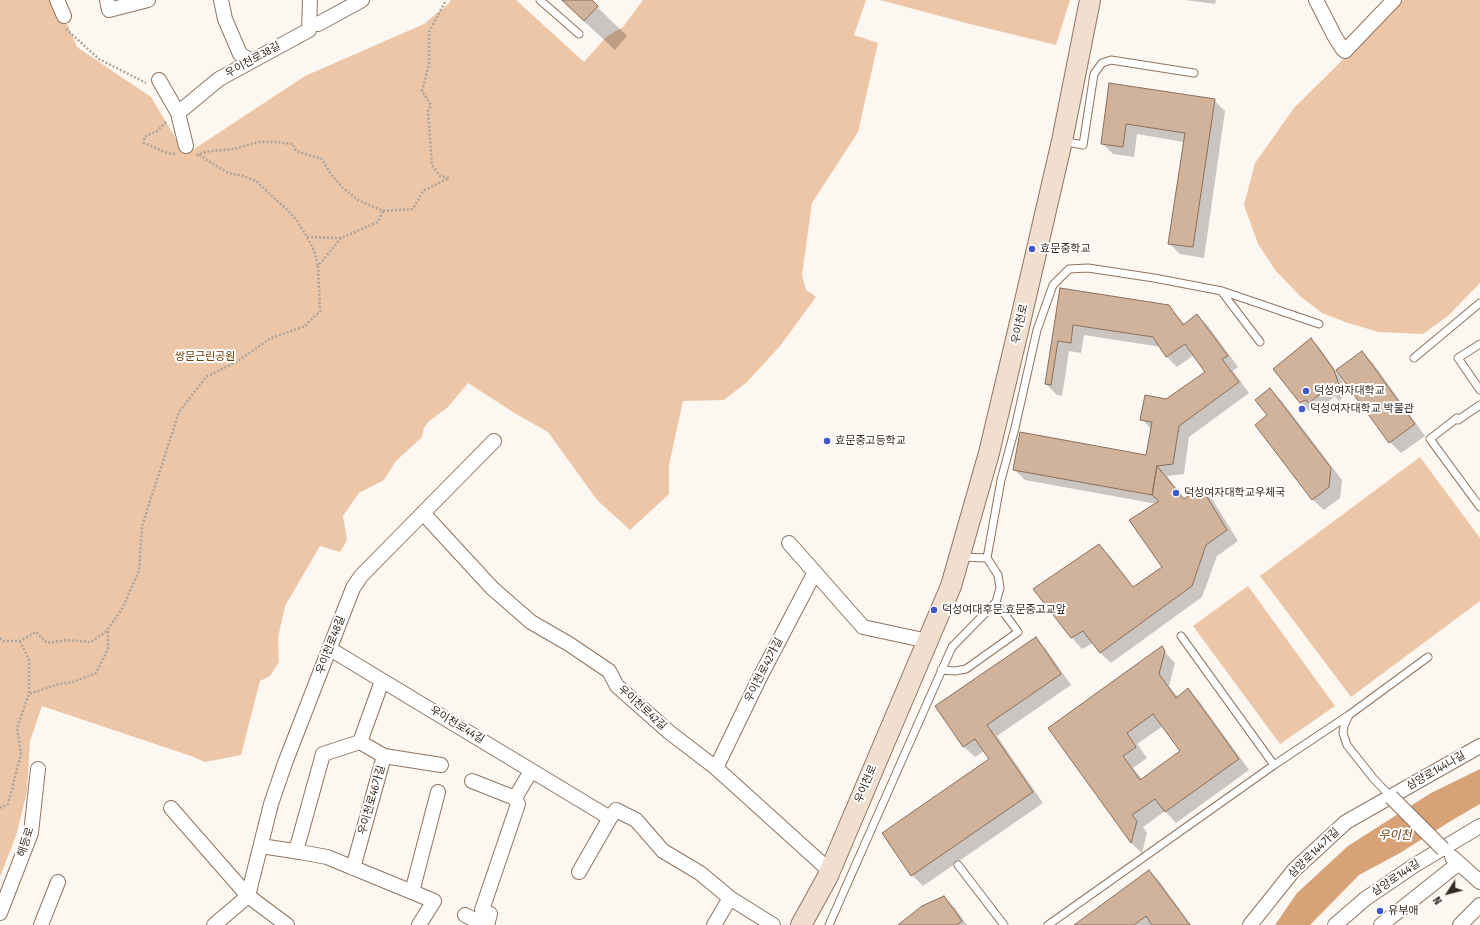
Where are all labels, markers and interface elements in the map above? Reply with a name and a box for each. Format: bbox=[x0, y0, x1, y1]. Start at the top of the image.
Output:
street label: 우이천로38길 bbox=[223, 39, 283, 81]
place label: 효문중학교 bbox=[1040, 242, 1091, 256]
marker: 효문중학교 bbox=[1027, 244, 1037, 254]
street label: 우이천로 bbox=[1009, 303, 1031, 345]
park label: 쌍문근린공원 bbox=[175, 350, 235, 364]
place label: 덕성여자대학교 bbox=[1314, 384, 1385, 398]
marker: 덕성여자대학교 bbox=[1301, 386, 1311, 396]
place label: 덕성여자대학교 박물관 bbox=[1310, 402, 1414, 416]
marker: 덕성여자대학교 박물관 bbox=[1297, 404, 1307, 414]
place label: 효문중고등학교 bbox=[835, 434, 906, 448]
marker: 효문중고등학교 bbox=[822, 436, 832, 446]
place label: 덕성여자대학교우체국 bbox=[1184, 486, 1285, 500]
marker: 덕성여자대학교우체국 bbox=[1171, 488, 1181, 498]
place label: 덕성여대후문.효문중고교앞 bbox=[942, 603, 1066, 617]
marker: 덕성여대후문.효문중고교앞 bbox=[929, 605, 939, 615]
street label: 우이천로48길 bbox=[314, 614, 348, 676]
street label: 우이천로42가길 bbox=[742, 635, 786, 705]
street label: 우이천로42길 bbox=[615, 683, 669, 733]
street label: 우이천로44길 bbox=[427, 704, 487, 746]
street label: 삼양로144나길 bbox=[1404, 749, 1468, 793]
street label: 우이천로 bbox=[852, 763, 880, 805]
street label: 우이천로46가길 bbox=[356, 764, 388, 836]
street label: 삼양로144가길 bbox=[1286, 825, 1342, 881]
street label: 해등로 bbox=[15, 826, 37, 858]
water label: 우이천 bbox=[1378, 829, 1412, 843]
street label: 삼양로144길 bbox=[1369, 857, 1423, 899]
north arrow bbox=[1428, 873, 1468, 913]
text: N bbox=[1431, 894, 1445, 907]
place label: 유부애 bbox=[1388, 904, 1418, 918]
marker: 유부애 bbox=[1375, 906, 1385, 916]

